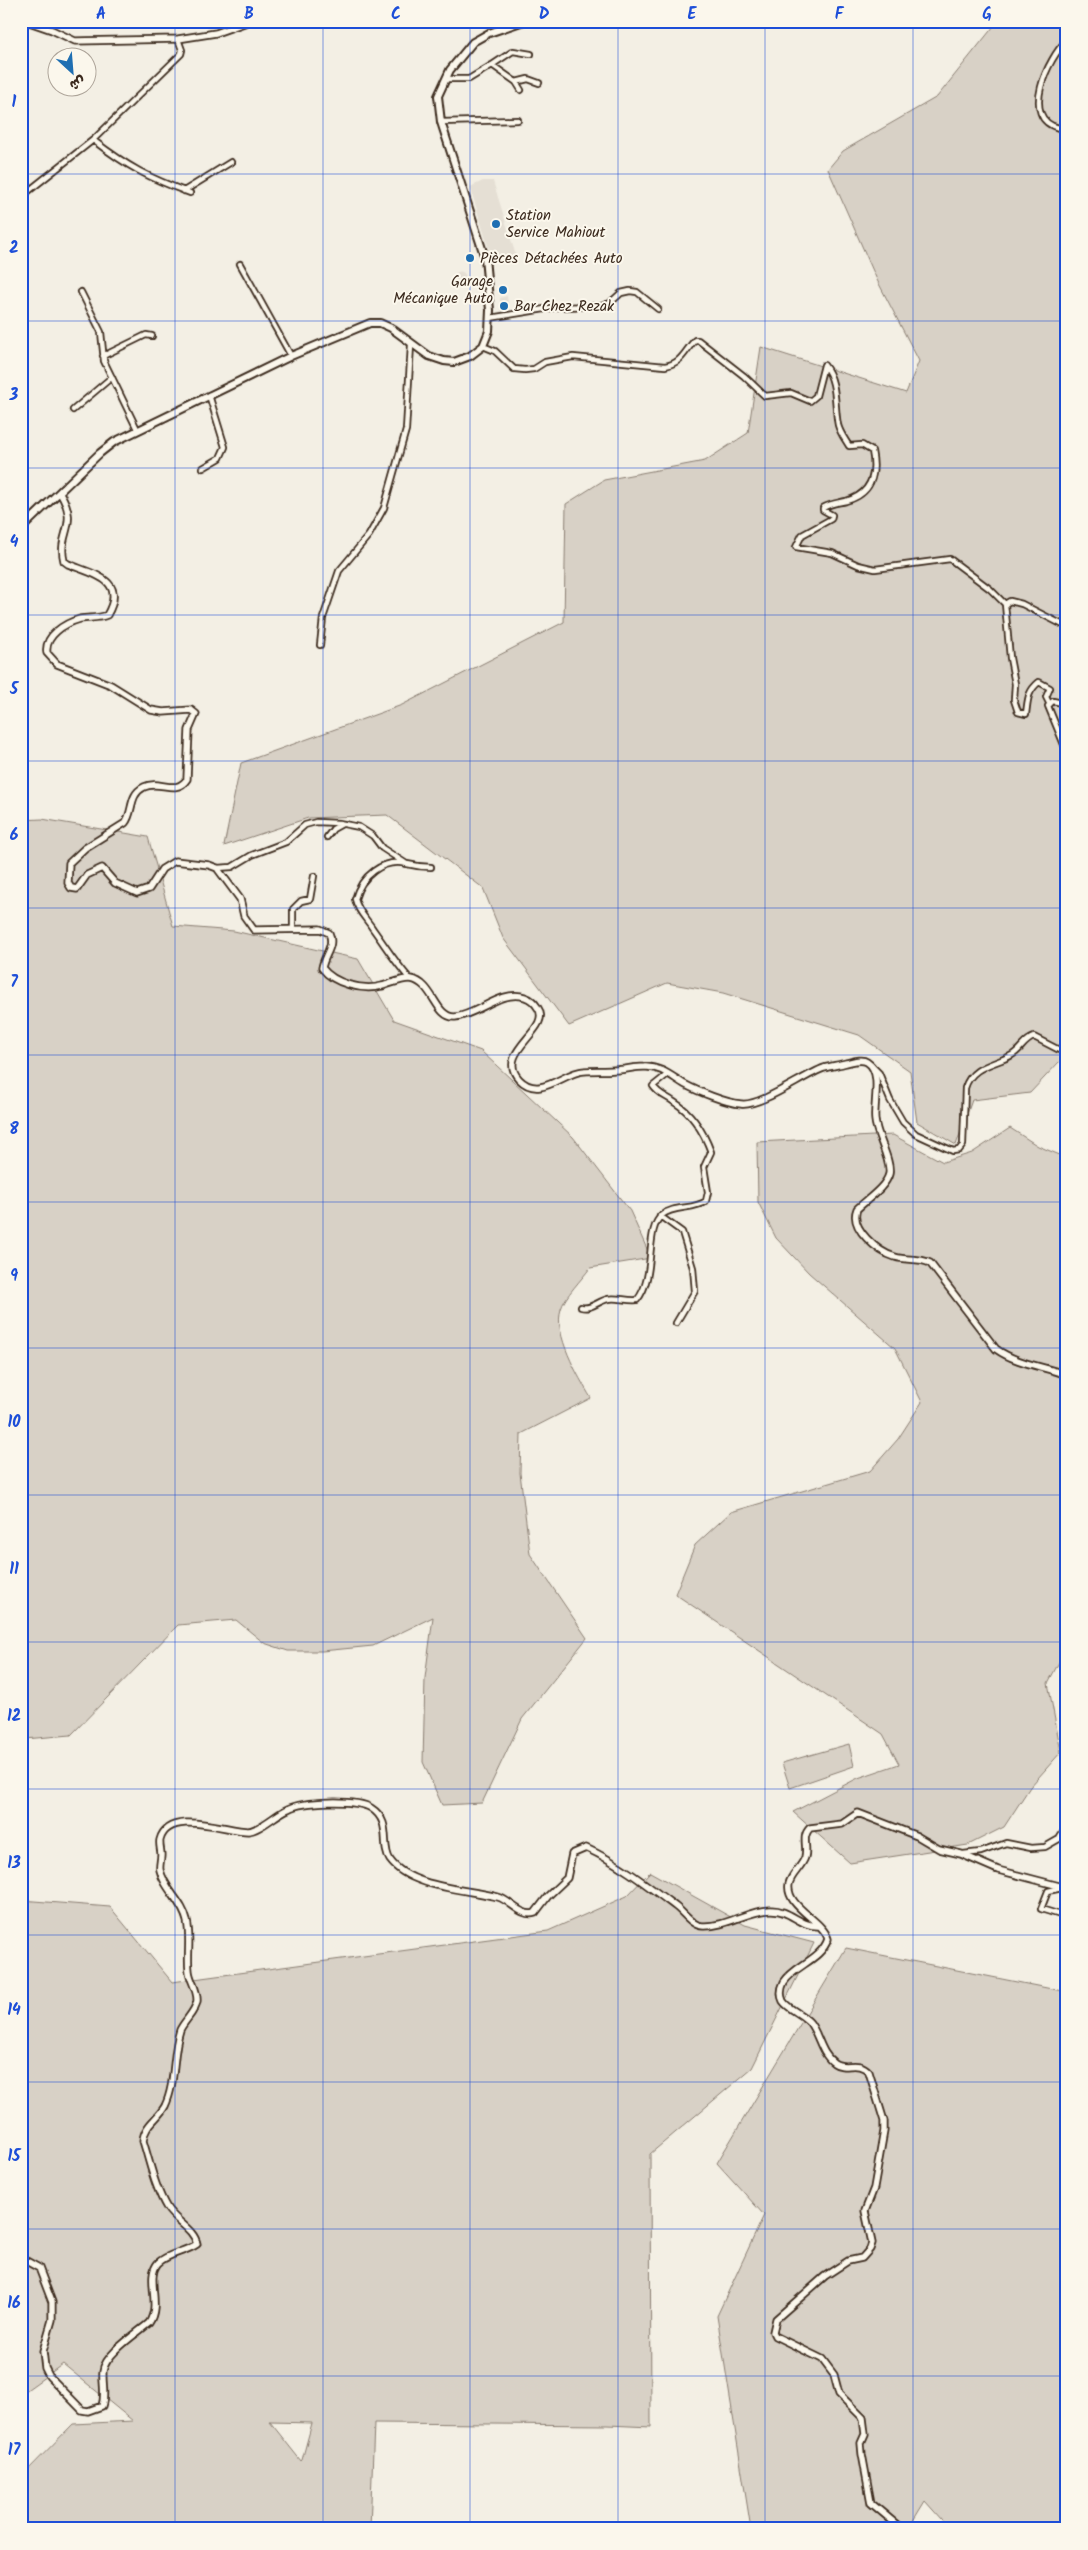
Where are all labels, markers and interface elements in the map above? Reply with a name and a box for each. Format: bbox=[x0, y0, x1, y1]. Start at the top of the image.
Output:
text: A bbox=[96, 2, 106, 27]
text: B bbox=[244, 2, 254, 27]
text: C bbox=[391, 2, 401, 27]
text: D bbox=[539, 2, 550, 27]
text: E bbox=[688, 2, 698, 27]
text: F bbox=[835, 2, 845, 27]
text: G bbox=[982, 2, 992, 27]
north arrow bbox=[48, 48, 98, 98]
text: ش bbox=[66, 70, 89, 96]
text: 1 bbox=[12, 90, 17, 115]
place label: Station Service Mahiout bbox=[506, 204, 606, 245]
marker: Station Service Mahiout bbox=[490, 218, 502, 230]
text: 2 bbox=[9, 236, 19, 261]
place label: Pièces Détachées Auto bbox=[480, 247, 623, 271]
marker: Pièces Détachées Auto bbox=[464, 252, 476, 264]
place label: Garage Mécanique Auto bbox=[393, 270, 493, 311]
marker: Garage Mécanique Auto bbox=[497, 284, 509, 296]
place label: Bar Chez Rezak bbox=[514, 295, 615, 319]
marker: Bar Chez Rezak bbox=[498, 300, 510, 312]
text: 3 bbox=[9, 383, 19, 408]
text: 4 bbox=[10, 530, 19, 555]
text: 5 bbox=[9, 677, 20, 702]
text: 6 bbox=[10, 823, 19, 848]
text: 7 bbox=[10, 970, 18, 995]
text: 8 bbox=[9, 1117, 19, 1142]
text: 9 bbox=[10, 1264, 18, 1289]
text: 10 bbox=[7, 1410, 21, 1435]
text: 11 bbox=[9, 1557, 19, 1582]
text: 12 bbox=[7, 1704, 21, 1729]
text: 13 bbox=[7, 1851, 21, 1876]
text: 14 bbox=[7, 1998, 21, 2023]
text: 15 bbox=[8, 2144, 22, 2169]
text: 16 bbox=[7, 2291, 21, 2316]
text: 17 bbox=[8, 2438, 21, 2463]

